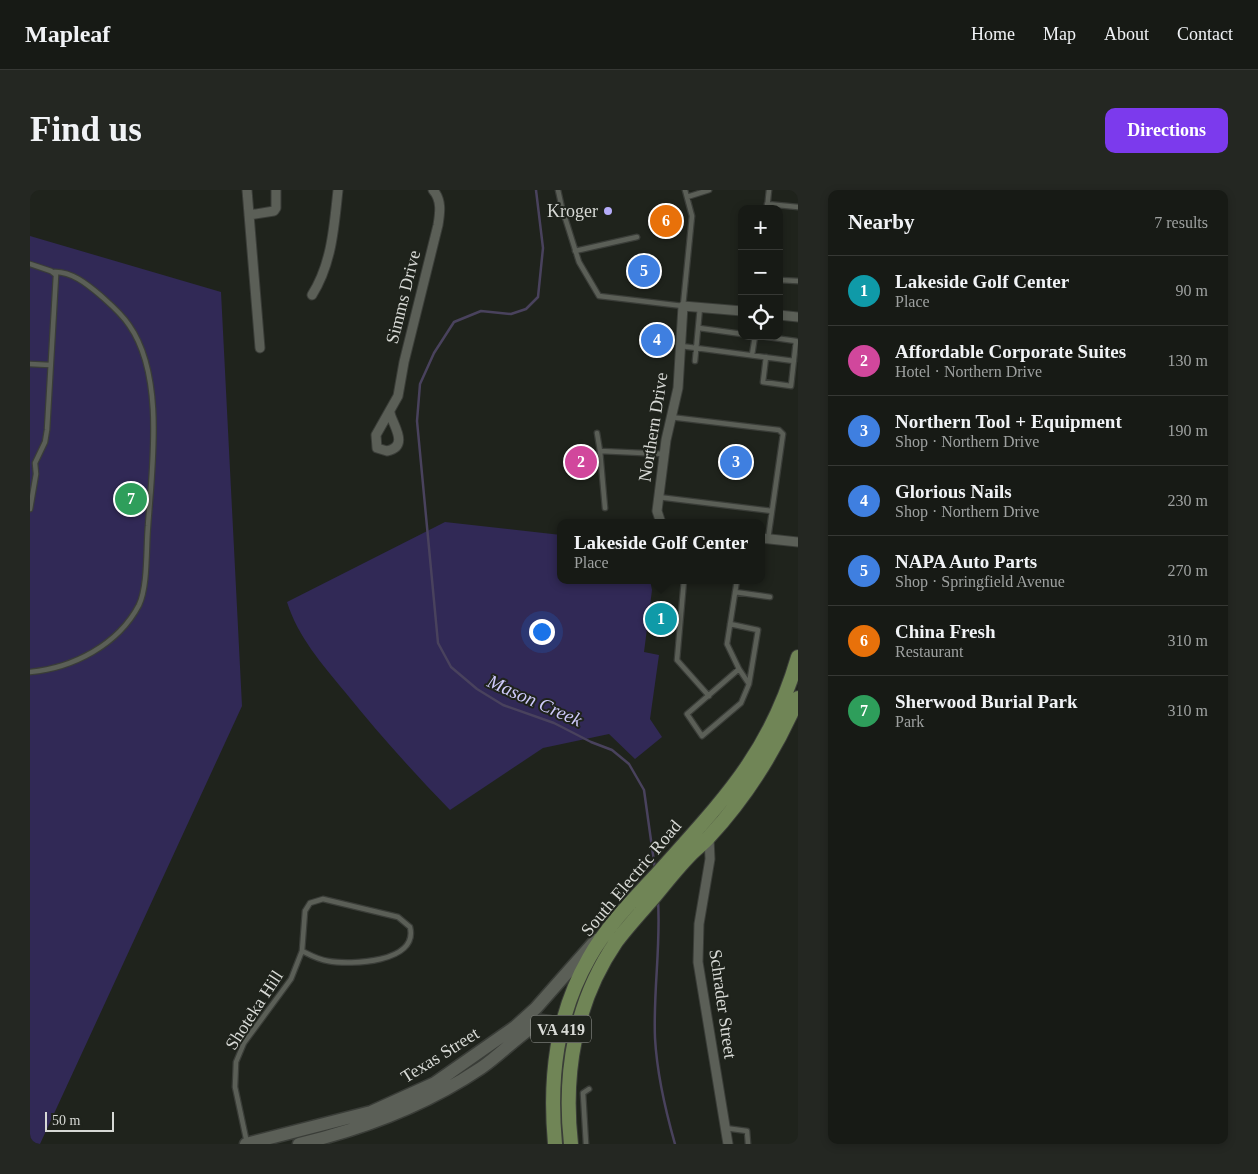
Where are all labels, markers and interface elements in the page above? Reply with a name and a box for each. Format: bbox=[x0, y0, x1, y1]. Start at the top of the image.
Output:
text: Mapleaf bbox=[25, 21, 110, 47]
text: Home bbox=[971, 24, 1015, 44]
text: Map bbox=[1043, 24, 1076, 44]
text: About bbox=[1104, 24, 1149, 44]
text: Contact bbox=[1177, 24, 1233, 44]
button: Directions bbox=[1105, 108, 1228, 153]
text: Find us bbox=[30, 110, 142, 149]
place label: Kroger bbox=[547, 201, 598, 221]
pin: 6 bbox=[650, 202, 682, 240]
marker: Kroger bbox=[602, 205, 614, 217]
map controls bbox=[738, 205, 783, 340]
button: + bbox=[738, 205, 783, 250]
text: Nearby bbox=[848, 210, 915, 234]
text: 7 results bbox=[1154, 214, 1208, 231]
street label: Simms Drive bbox=[382, 248, 424, 346]
button: − bbox=[738, 250, 783, 295]
pin: 5 bbox=[628, 252, 660, 290]
text: Lakeside Golf Center bbox=[895, 271, 1069, 292]
text: 1 bbox=[860, 282, 868, 299]
text: 90 m bbox=[1176, 282, 1208, 299]
text: Place bbox=[895, 293, 930, 310]
button: locate bbox=[738, 295, 783, 340]
pin: 4 bbox=[641, 321, 673, 359]
text: Affordable Corporate Suites bbox=[895, 341, 1126, 362]
text: 2 bbox=[860, 352, 868, 369]
text: 130 m bbox=[1168, 352, 1208, 369]
text: Hotel · Northern Drive bbox=[895, 363, 1042, 380]
street label: Northern Drive bbox=[634, 371, 672, 483]
text: Northern Tool + Equipment bbox=[895, 411, 1122, 432]
text: 3 bbox=[860, 422, 868, 439]
text: 190 m bbox=[1168, 422, 1208, 439]
text: Shop · Northern Drive bbox=[895, 433, 1039, 450]
pin: 2 bbox=[565, 443, 597, 481]
pin: 3 bbox=[720, 443, 752, 481]
pin: 7 bbox=[115, 480, 147, 518]
text: Glorious Nails bbox=[895, 481, 1012, 502]
text: 4 bbox=[860, 492, 868, 509]
text: 230 m bbox=[1168, 492, 1208, 509]
text: Shop · Northern Drive bbox=[895, 503, 1039, 520]
popup bbox=[557, 519, 765, 584]
text: Lakeside Golf Center bbox=[574, 532, 748, 553]
text: NAPA Auto Parts bbox=[895, 551, 1037, 572]
text: Place bbox=[574, 554, 609, 571]
text: 5 bbox=[860, 562, 868, 579]
text: 270 m bbox=[1168, 562, 1208, 579]
text: Shop · Springfield Avenue bbox=[895, 573, 1065, 590]
pin: 1 bbox=[645, 600, 677, 638]
your location bbox=[529, 619, 555, 645]
text: China Fresh bbox=[895, 621, 995, 642]
text: 6 bbox=[860, 632, 868, 649]
text: 310 m bbox=[1168, 632, 1208, 649]
text: Restaurant bbox=[895, 643, 963, 660]
water label: Mason Creek bbox=[483, 670, 586, 731]
text: Sherwood Burial Park bbox=[895, 691, 1078, 712]
text: 7 bbox=[860, 702, 868, 719]
text: 310 m bbox=[1168, 702, 1208, 719]
text: Park bbox=[895, 713, 924, 730]
street label: South Electric Road bbox=[577, 816, 685, 940]
street label: Schrader Street bbox=[705, 948, 741, 1060]
street label: Shoteka Hill bbox=[221, 967, 287, 1053]
road number: VA 419 bbox=[531, 1016, 591, 1042]
street label: Texas Street bbox=[397, 1023, 483, 1087]
scale bar bbox=[45, 1109, 114, 1132]
text: 50 m bbox=[52, 1113, 80, 1128]

